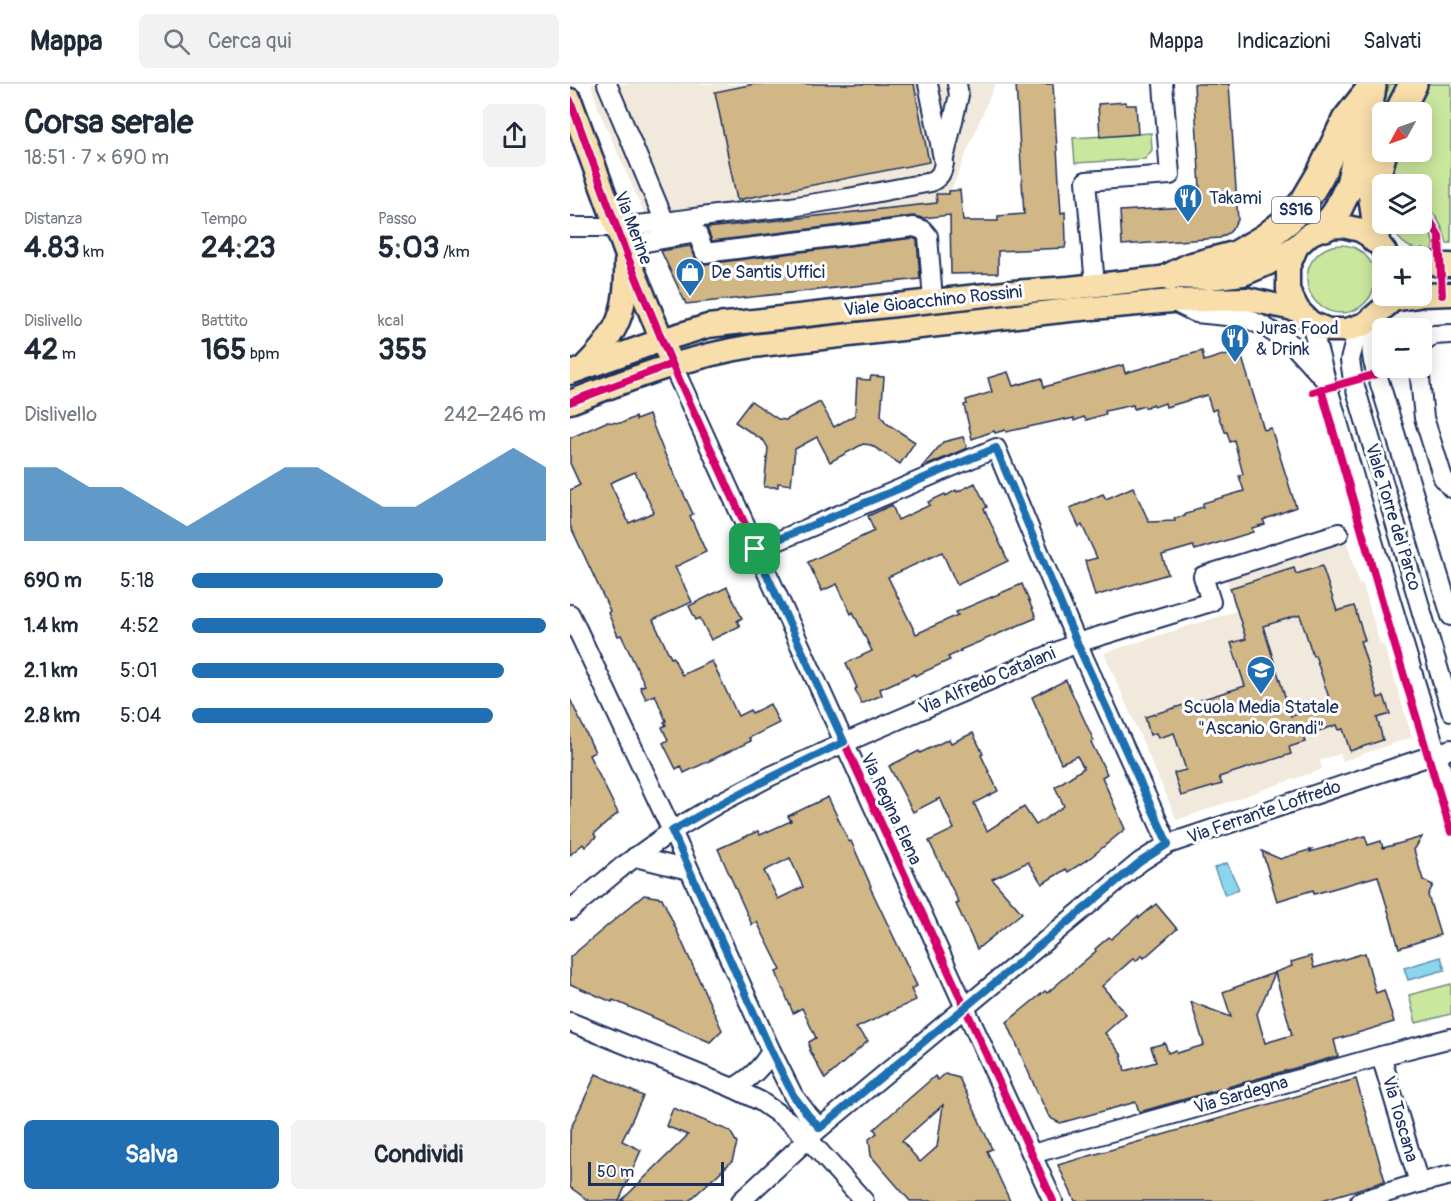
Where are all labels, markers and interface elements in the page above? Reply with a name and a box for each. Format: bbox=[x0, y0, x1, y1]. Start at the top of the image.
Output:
search box bbox=[139, 14, 559, 68]
text: Mappa bbox=[30, 24, 103, 59]
icon: search bbox=[160, 25, 193, 58]
text: Cerca qui bbox=[208, 27, 291, 55]
text: Mappa bbox=[1149, 28, 1204, 55]
text: Indicazioni bbox=[1237, 28, 1330, 55]
text: Salvati bbox=[1363, 28, 1421, 55]
text: Corsa serale bbox=[24, 102, 193, 143]
north arrow bbox=[1372, 102, 1432, 162]
map controls bbox=[1372, 102, 1432, 378]
button: share bbox=[483, 104, 546, 167]
text: 18:51 · 7 × 690 m bbox=[24, 145, 169, 170]
button: layers bbox=[1372, 174, 1432, 234]
restaurant icon: Takami bbox=[1172, 182, 1204, 224]
place label: Takami bbox=[1209, 187, 1261, 210]
street label: Via Merine bbox=[609, 188, 658, 268]
road number: SS16 bbox=[1272, 197, 1320, 223]
text: Distanza bbox=[24, 209, 82, 229]
text: Tempo bbox=[201, 209, 247, 229]
text: Passo bbox=[378, 209, 417, 229]
text: 4.83 bbox=[24, 229, 80, 266]
text: 24:23 bbox=[201, 229, 276, 266]
text: 5:03 bbox=[378, 229, 440, 266]
text: km bbox=[80, 242, 104, 262]
text: /km bbox=[440, 242, 470, 262]
button: + bbox=[1372, 246, 1432, 306]
shop icon: De Santis Uffici bbox=[674, 256, 706, 298]
place label: De Santis Uffici bbox=[711, 261, 825, 284]
street label: Viale Gioacchino Rossini bbox=[843, 280, 1023, 322]
text: Dislivello bbox=[24, 311, 82, 331]
text: Battito bbox=[201, 311, 248, 331]
text: kcal bbox=[378, 311, 404, 331]
place label: Juras Food & Drink bbox=[1256, 317, 1339, 361]
button: − bbox=[1372, 318, 1432, 378]
restaurant icon: Juras Food & Drink bbox=[1219, 322, 1251, 364]
text: 42 bbox=[24, 331, 58, 368]
text: 165 bbox=[201, 331, 246, 368]
text: 355 bbox=[378, 331, 427, 368]
text: m bbox=[58, 344, 76, 364]
text: bpm bbox=[246, 344, 280, 364]
text: Dislivello bbox=[24, 402, 97, 427]
text: 242–246 m bbox=[444, 402, 546, 427]
street label: Viale Torre del Parco bbox=[1360, 441, 1426, 594]
pin bbox=[729, 523, 780, 574]
icon: arrive bbox=[738, 532, 771, 565]
text: 690 m bbox=[24, 568, 82, 593]
text: 5:18 bbox=[120, 568, 154, 593]
text: 1.4 km bbox=[24, 613, 78, 638]
text: 4:52 bbox=[120, 613, 159, 638]
street label: Via Alfredo Catalani bbox=[915, 642, 1059, 720]
school or university icon: Scuola Media Statale "Ascanio Grandi" bbox=[1245, 654, 1277, 696]
text: 2.1 km bbox=[24, 658, 78, 683]
text: 5:01 bbox=[120, 658, 158, 683]
place label: Scuola Media Statale "Ascanio Grandi" bbox=[1183, 696, 1339, 740]
text: 2.8 km bbox=[24, 703, 80, 728]
text: 5:04 bbox=[120, 703, 161, 728]
street label: Via Regina Elena bbox=[855, 749, 927, 869]
street label: Via Ferrante Loffredo bbox=[1184, 775, 1344, 849]
street label: Via Sardegna bbox=[1191, 1071, 1291, 1119]
street label: Via Toscana bbox=[1377, 1073, 1423, 1165]
button: Salva bbox=[24, 1120, 279, 1189]
button: Condividi bbox=[291, 1120, 546, 1189]
scale bar bbox=[588, 1159, 724, 1186]
text: 50 m bbox=[597, 1162, 634, 1182]

